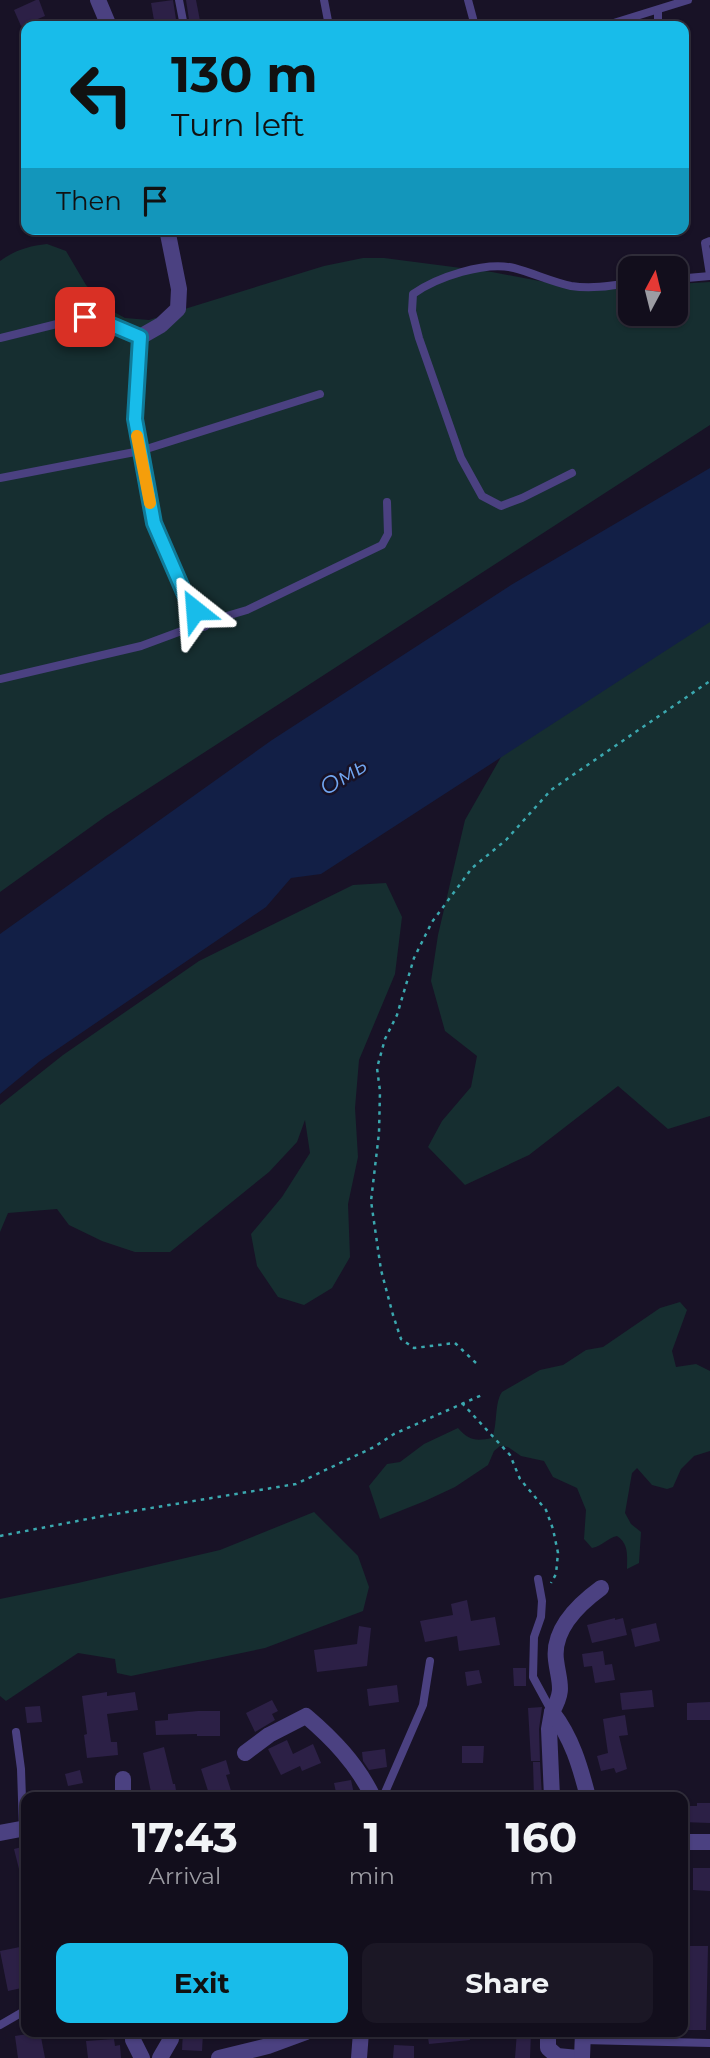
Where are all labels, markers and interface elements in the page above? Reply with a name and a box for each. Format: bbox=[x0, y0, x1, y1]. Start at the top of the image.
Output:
text: 130 m bbox=[171, 45, 318, 104]
icon: left bbox=[56, 49, 147, 140]
text: Turn left bbox=[171, 105, 305, 144]
icon: arrive bbox=[136, 182, 174, 220]
text: Then bbox=[56, 185, 122, 217]
north arrow bbox=[618, 256, 688, 326]
map controls bbox=[618, 256, 688, 326]
pin bbox=[55, 287, 115, 347]
icon: arrive bbox=[66, 298, 104, 336]
position arrow bbox=[158, 573, 232, 647]
water label: Омь bbox=[314, 751, 372, 801]
text: 17:43 bbox=[132, 1811, 238, 1863]
text: 1 bbox=[363, 1811, 380, 1863]
text: 160 bbox=[506, 1811, 577, 1863]
text: Arrival bbox=[149, 1862, 221, 1890]
text: min bbox=[349, 1862, 395, 1890]
text: m bbox=[529, 1862, 554, 1890]
button: Exit bbox=[56, 1943, 348, 2023]
button: Share bbox=[362, 1943, 653, 2023]

